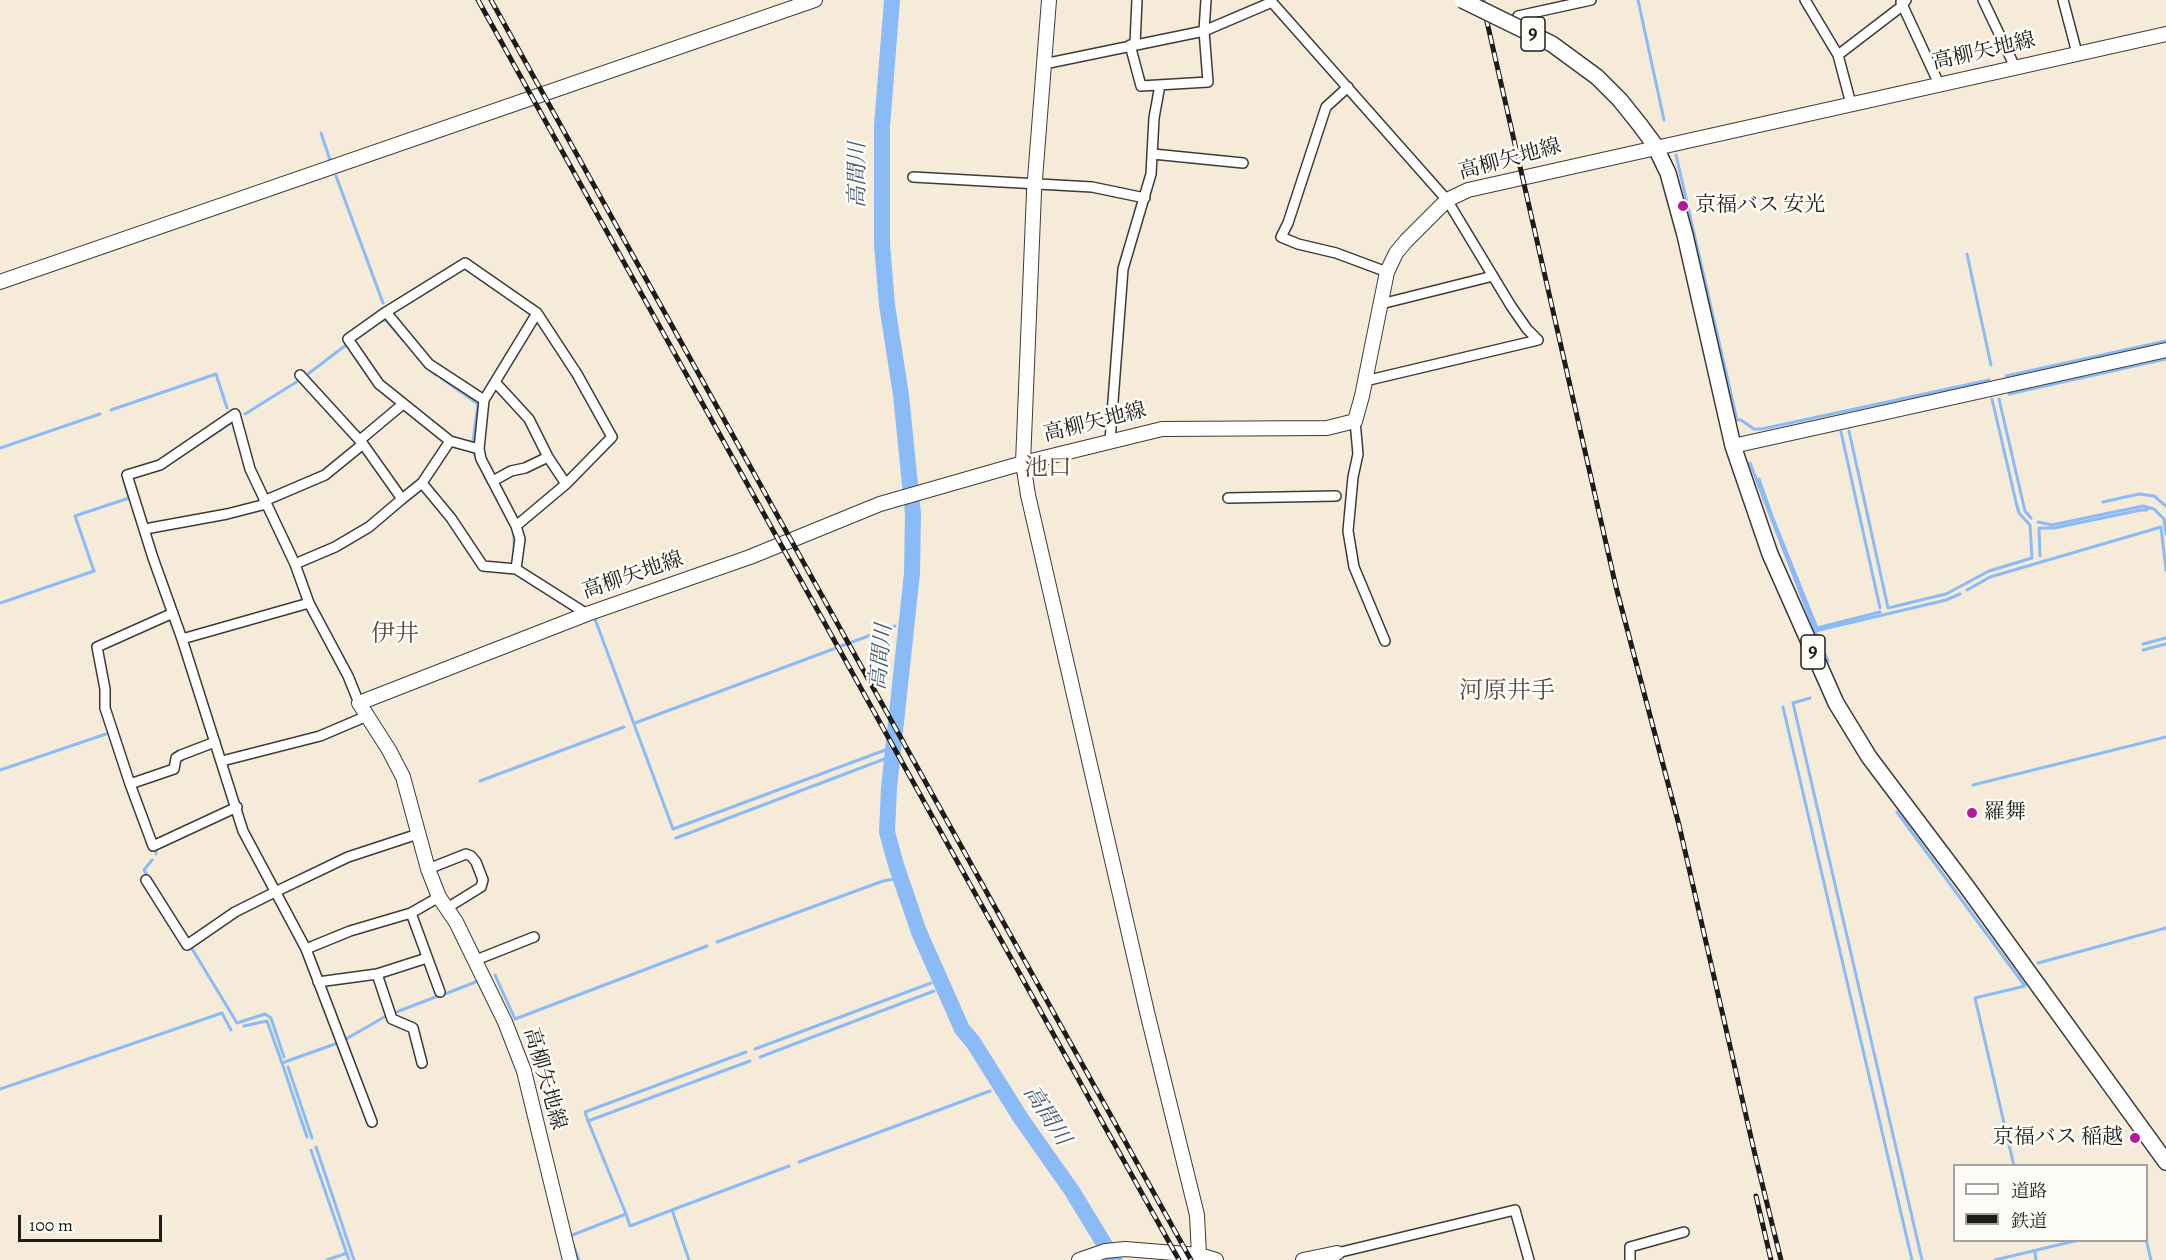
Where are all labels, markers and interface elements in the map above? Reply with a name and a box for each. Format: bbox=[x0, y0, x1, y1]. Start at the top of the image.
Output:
road number: 9 bbox=[1521, 17, 1545, 51]
street label: 高柳矢地線 bbox=[1930, 28, 2038, 76]
street label: 高柳矢地線 bbox=[1456, 134, 1564, 186]
water label: 高間川 bbox=[846, 142, 872, 208]
place label: 京福バス 安光 bbox=[1695, 193, 1825, 219]
marker: 京福バス 安光 bbox=[1676, 199, 1690, 213]
street label: 高柳矢地線 bbox=[1041, 398, 1149, 448]
district label: 池口 bbox=[1024, 455, 1072, 483]
street label: 高柳矢地線 bbox=[579, 547, 687, 605]
district label: 伊井 bbox=[371, 621, 419, 649]
water label: 高間川 bbox=[865, 623, 899, 691]
road number: 9 bbox=[1801, 635, 1825, 669]
district label: 河原井手 bbox=[1459, 678, 1555, 706]
place label: 羅舞 bbox=[1984, 800, 2026, 826]
marker: 羅舞 bbox=[1965, 806, 1979, 820]
street label: 高柳矢地線 bbox=[517, 1025, 571, 1133]
water label: 高間川 bbox=[1017, 1081, 1075, 1151]
place label: 京福バス 稲越 bbox=[1993, 1125, 2123, 1151]
marker: 京福バス 稲越 bbox=[2128, 1131, 2142, 1145]
legend bbox=[1953, 1164, 2148, 1242]
text: 道路 bbox=[2011, 1179, 2047, 1203]
scale bar bbox=[21, 1203, 165, 1241]
text: 鉄道 bbox=[2011, 1209, 2047, 1233]
text: 100 m bbox=[29, 1213, 73, 1237]

